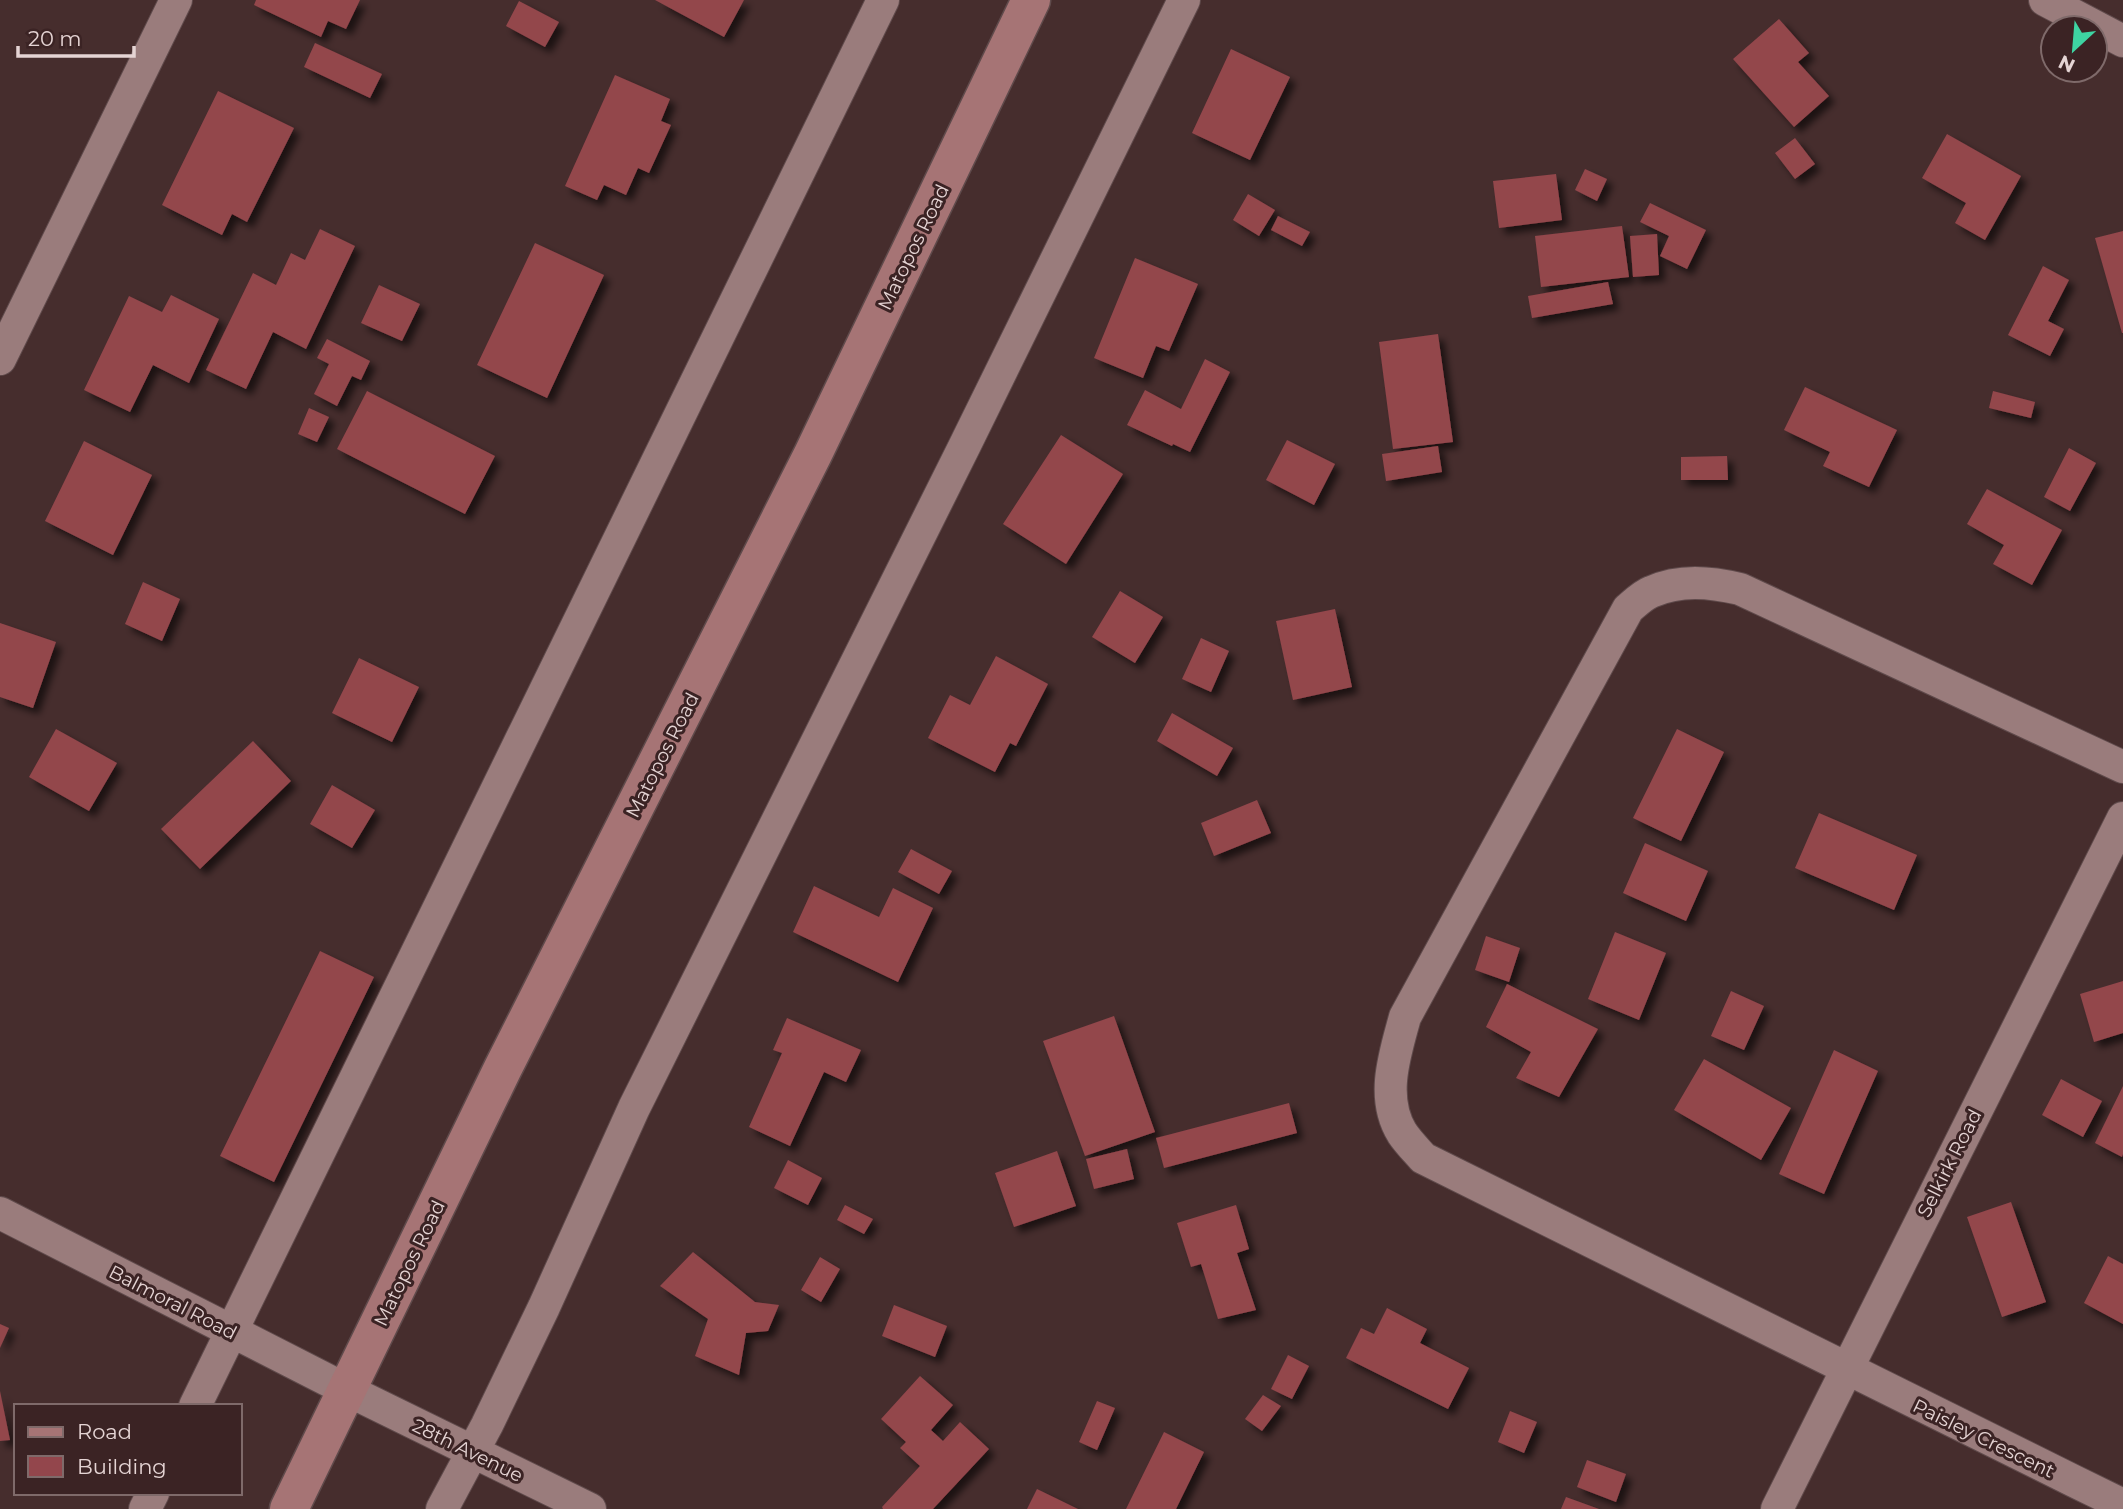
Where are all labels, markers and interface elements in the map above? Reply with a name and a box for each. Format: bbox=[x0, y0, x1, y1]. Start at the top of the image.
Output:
scale bar bbox=[18, 14, 133, 58]
north arrow bbox=[2039, 14, 2109, 84]
text: 20 m bbox=[28, 26, 82, 51]
text: N bbox=[2055, 50, 2079, 78]
street label: Matopos Road bbox=[873, 180, 954, 314]
street label: Matopos Road bbox=[621, 689, 704, 822]
street label: Selkirk Road bbox=[1912, 1105, 1987, 1221]
street label: Matopos Road bbox=[369, 1196, 450, 1330]
street label: Balmoral Road bbox=[105, 1260, 241, 1345]
street label: Paisley Crescent bbox=[1909, 1394, 2059, 1483]
legend bbox=[14, 1404, 242, 1495]
street label: 28th Avenue bbox=[409, 1414, 527, 1487]
text: Road bbox=[77, 1419, 132, 1444]
text: Building bbox=[77, 1454, 167, 1479]

